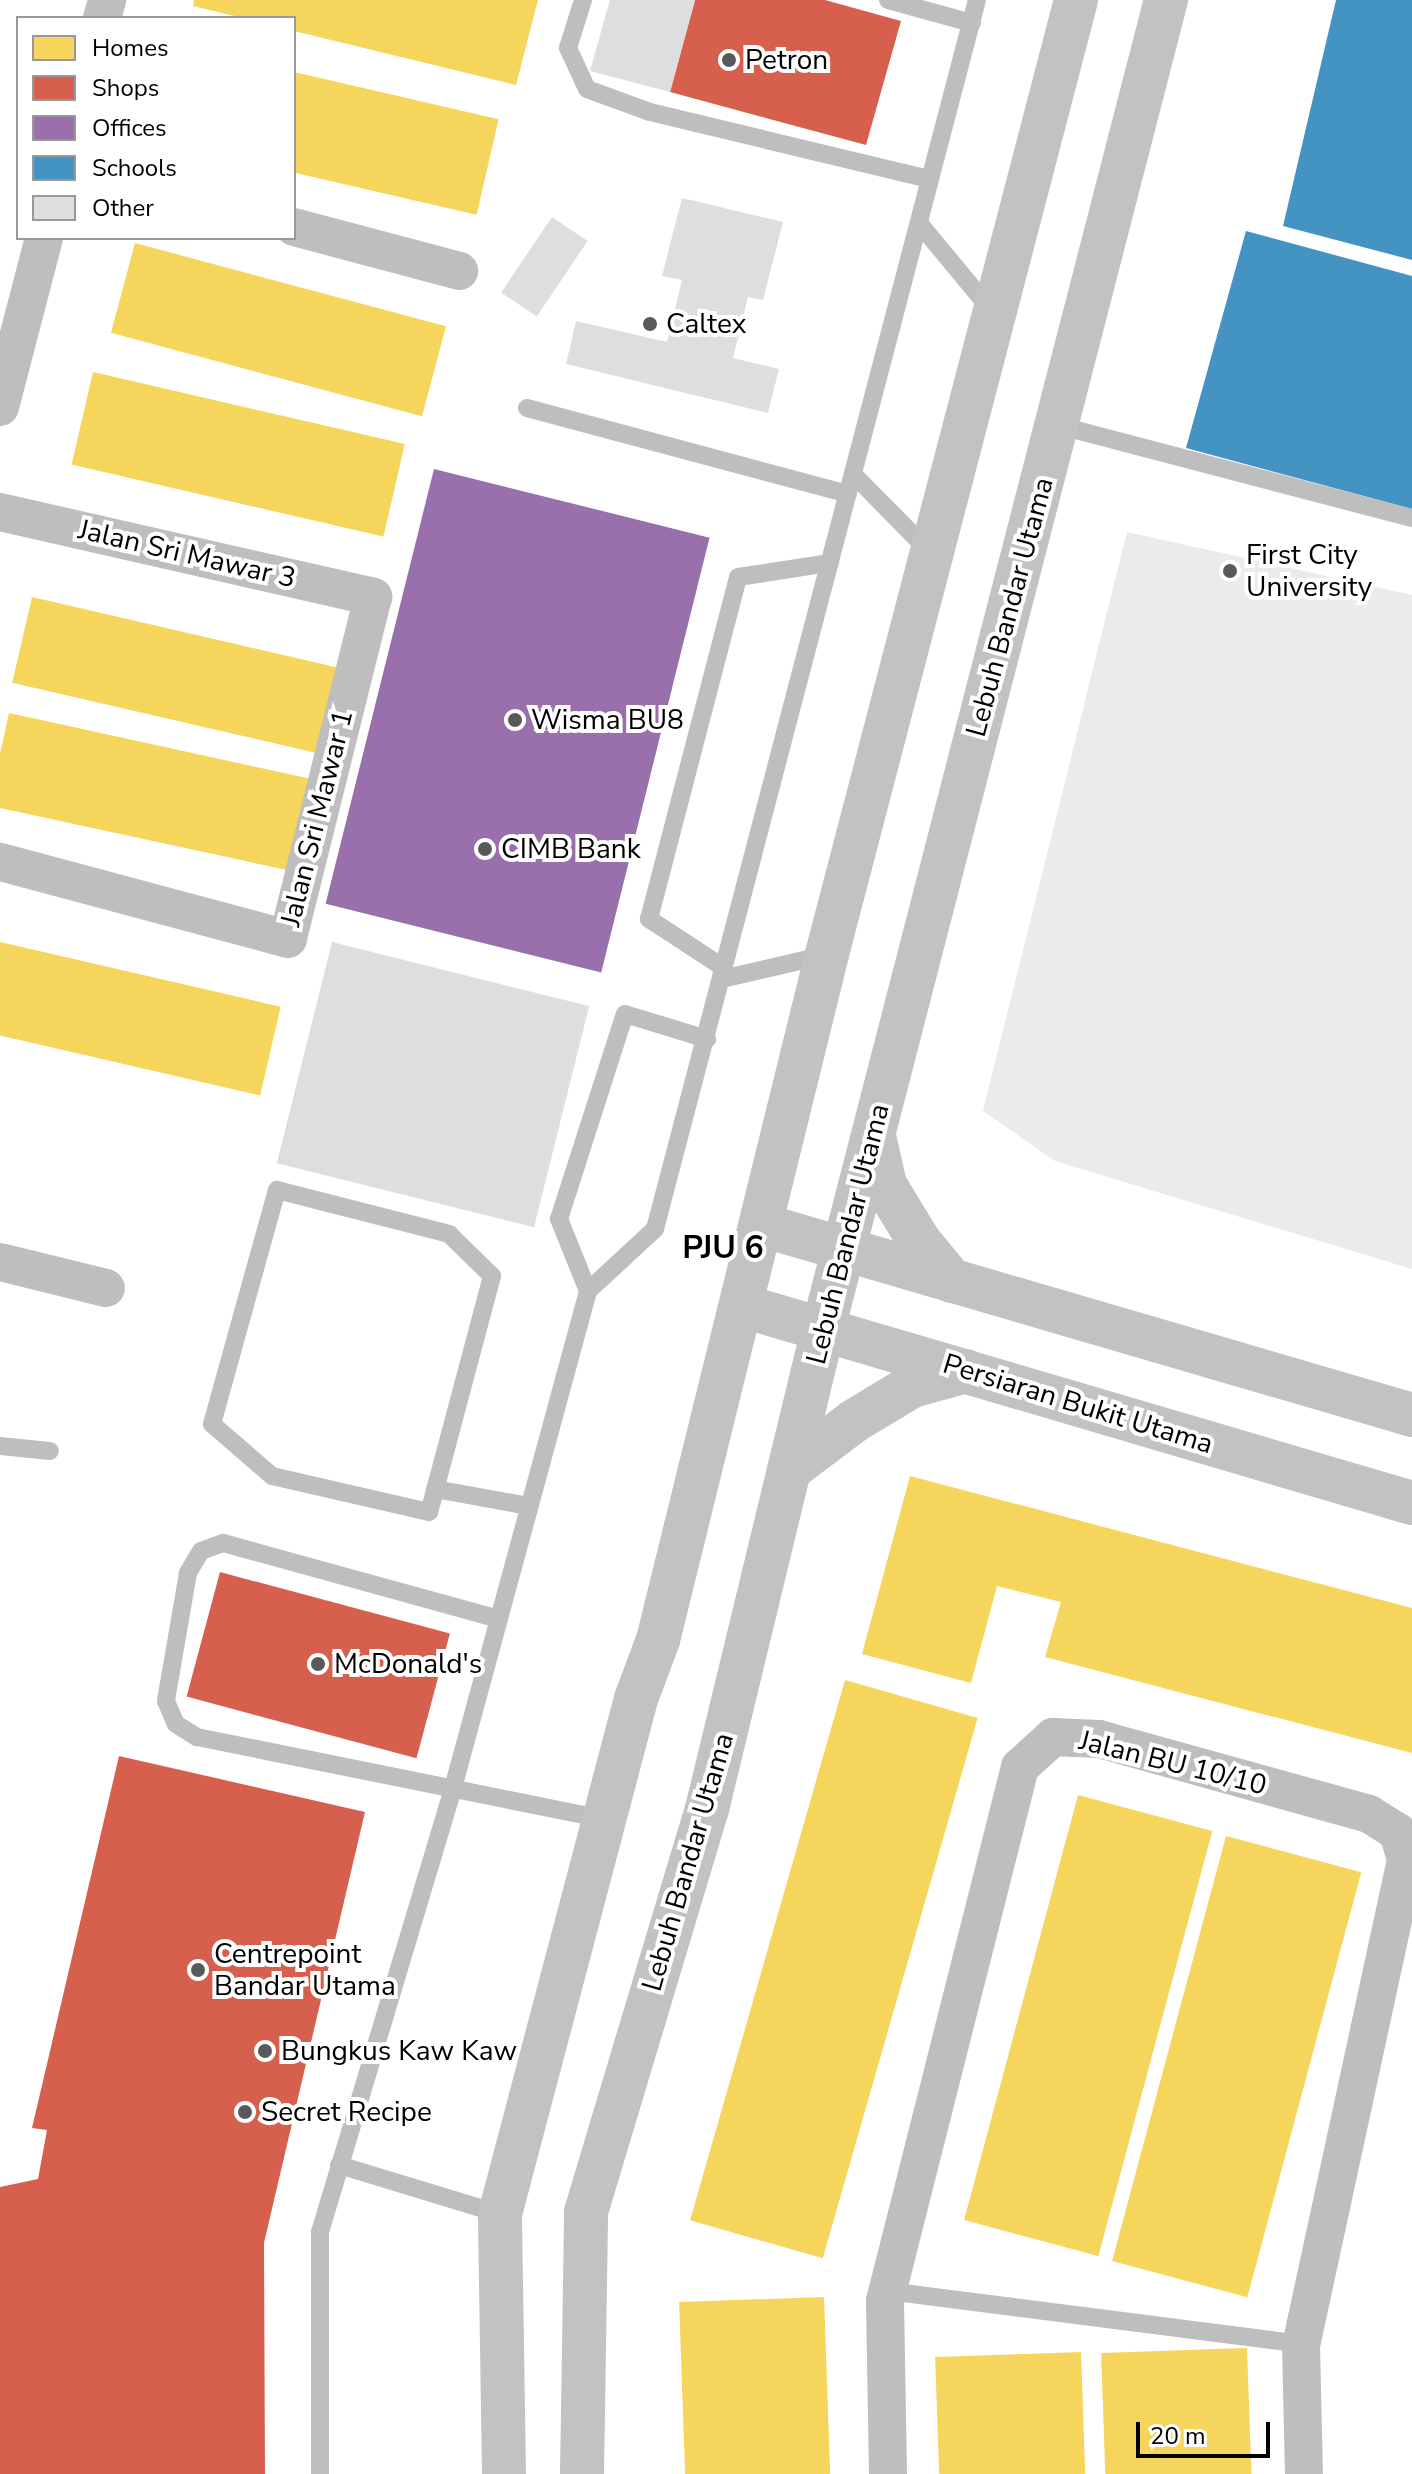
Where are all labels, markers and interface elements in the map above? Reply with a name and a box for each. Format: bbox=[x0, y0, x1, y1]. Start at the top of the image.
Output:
legend bbox=[16, 16, 296, 240]
text: Homes bbox=[92, 32, 168, 64]
place label: Petron bbox=[745, 43, 828, 77]
marker: Petron bbox=[720, 51, 738, 69]
text: Shops bbox=[92, 72, 159, 104]
text: Offices bbox=[92, 112, 167, 144]
text: Schools bbox=[92, 152, 177, 184]
text: Other bbox=[92, 192, 154, 224]
place label: Caltex bbox=[666, 307, 746, 341]
marker: Caltex bbox=[641, 315, 659, 333]
street label: Lebuh Bandar Utama bbox=[959, 474, 1061, 740]
street label: Jalan Sri Mawar 3 bbox=[75, 513, 299, 595]
place label: First City University bbox=[1246, 538, 1372, 604]
marker: First City University bbox=[1221, 562, 1239, 580]
place label: Wisma BU8 bbox=[531, 703, 684, 737]
street label: Jalan Sri Mawar 1 bbox=[274, 706, 360, 930]
marker: Wisma BU8 bbox=[506, 711, 524, 729]
place label: CIMB Bank bbox=[501, 832, 641, 866]
marker: CIMB Bank bbox=[476, 840, 494, 858]
street label: Lebuh Bandar Utama bbox=[799, 1100, 897, 1368]
district label: PJU 6 bbox=[682, 1229, 764, 1267]
street label: Persiaran Bukit Utama bbox=[939, 1347, 1217, 1461]
place label: McDonald's bbox=[334, 1647, 482, 1681]
marker: McDonald's bbox=[309, 1655, 327, 1673]
street label: Jalan BU 10/10 bbox=[1076, 1724, 1270, 1802]
street label: Lebuh Bandar Utama bbox=[635, 1729, 741, 1995]
place label: Centrepoint Bandar Utama bbox=[214, 1937, 396, 2003]
marker: Centrepoint Bandar Utama bbox=[189, 1961, 207, 1979]
place label: Bungkus Kaw Kaw bbox=[281, 2034, 517, 2068]
marker: Bungkus Kaw Kaw bbox=[256, 2042, 274, 2060]
place label: Secret Recipe bbox=[261, 2095, 432, 2129]
marker: Secret Recipe bbox=[236, 2103, 254, 2121]
scale bar bbox=[1140, 2406, 1274, 2456]
text: 20 m bbox=[1150, 2420, 1206, 2452]

